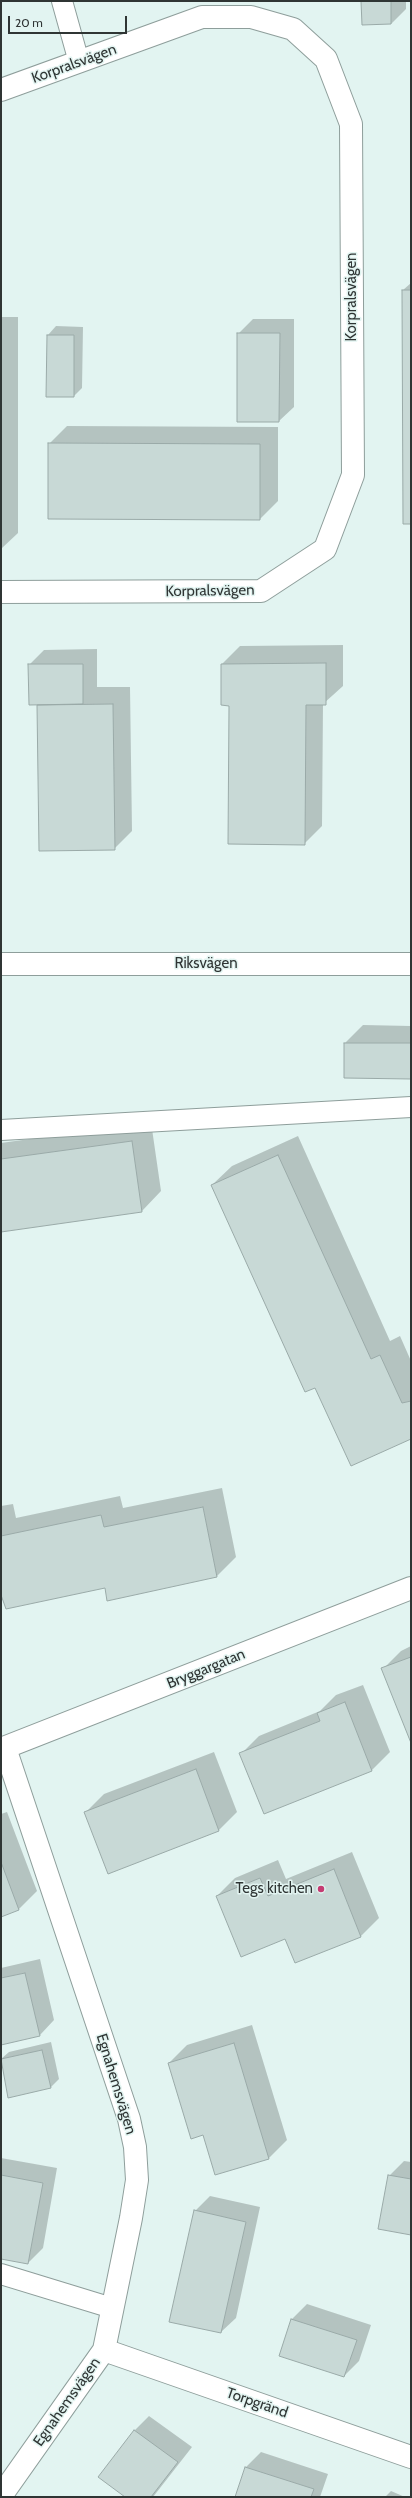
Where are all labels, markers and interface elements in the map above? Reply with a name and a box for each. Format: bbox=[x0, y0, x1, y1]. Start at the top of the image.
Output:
scale bar bbox=[10, 8, 129, 34]
text: 20 m bbox=[15, 15, 43, 30]
street label: Korpralsvägen bbox=[29, 40, 119, 88]
street label: Korpralsvägen bbox=[343, 253, 361, 341]
street label: Korpralsvägen bbox=[165, 581, 255, 601]
street label: Riksvägen bbox=[174, 955, 238, 973]
street label: Bryggargatan bbox=[164, 1645, 248, 1693]
place label: Tegs kitchen bbox=[236, 1880, 313, 1898]
marker: Tegs kitchen bbox=[316, 1884, 326, 1894]
street label: Egnahemsvägen bbox=[92, 2031, 140, 2137]
street label: Egnahemsvägen bbox=[30, 2354, 104, 2450]
street label: Torpgränd bbox=[224, 2384, 290, 2422]

